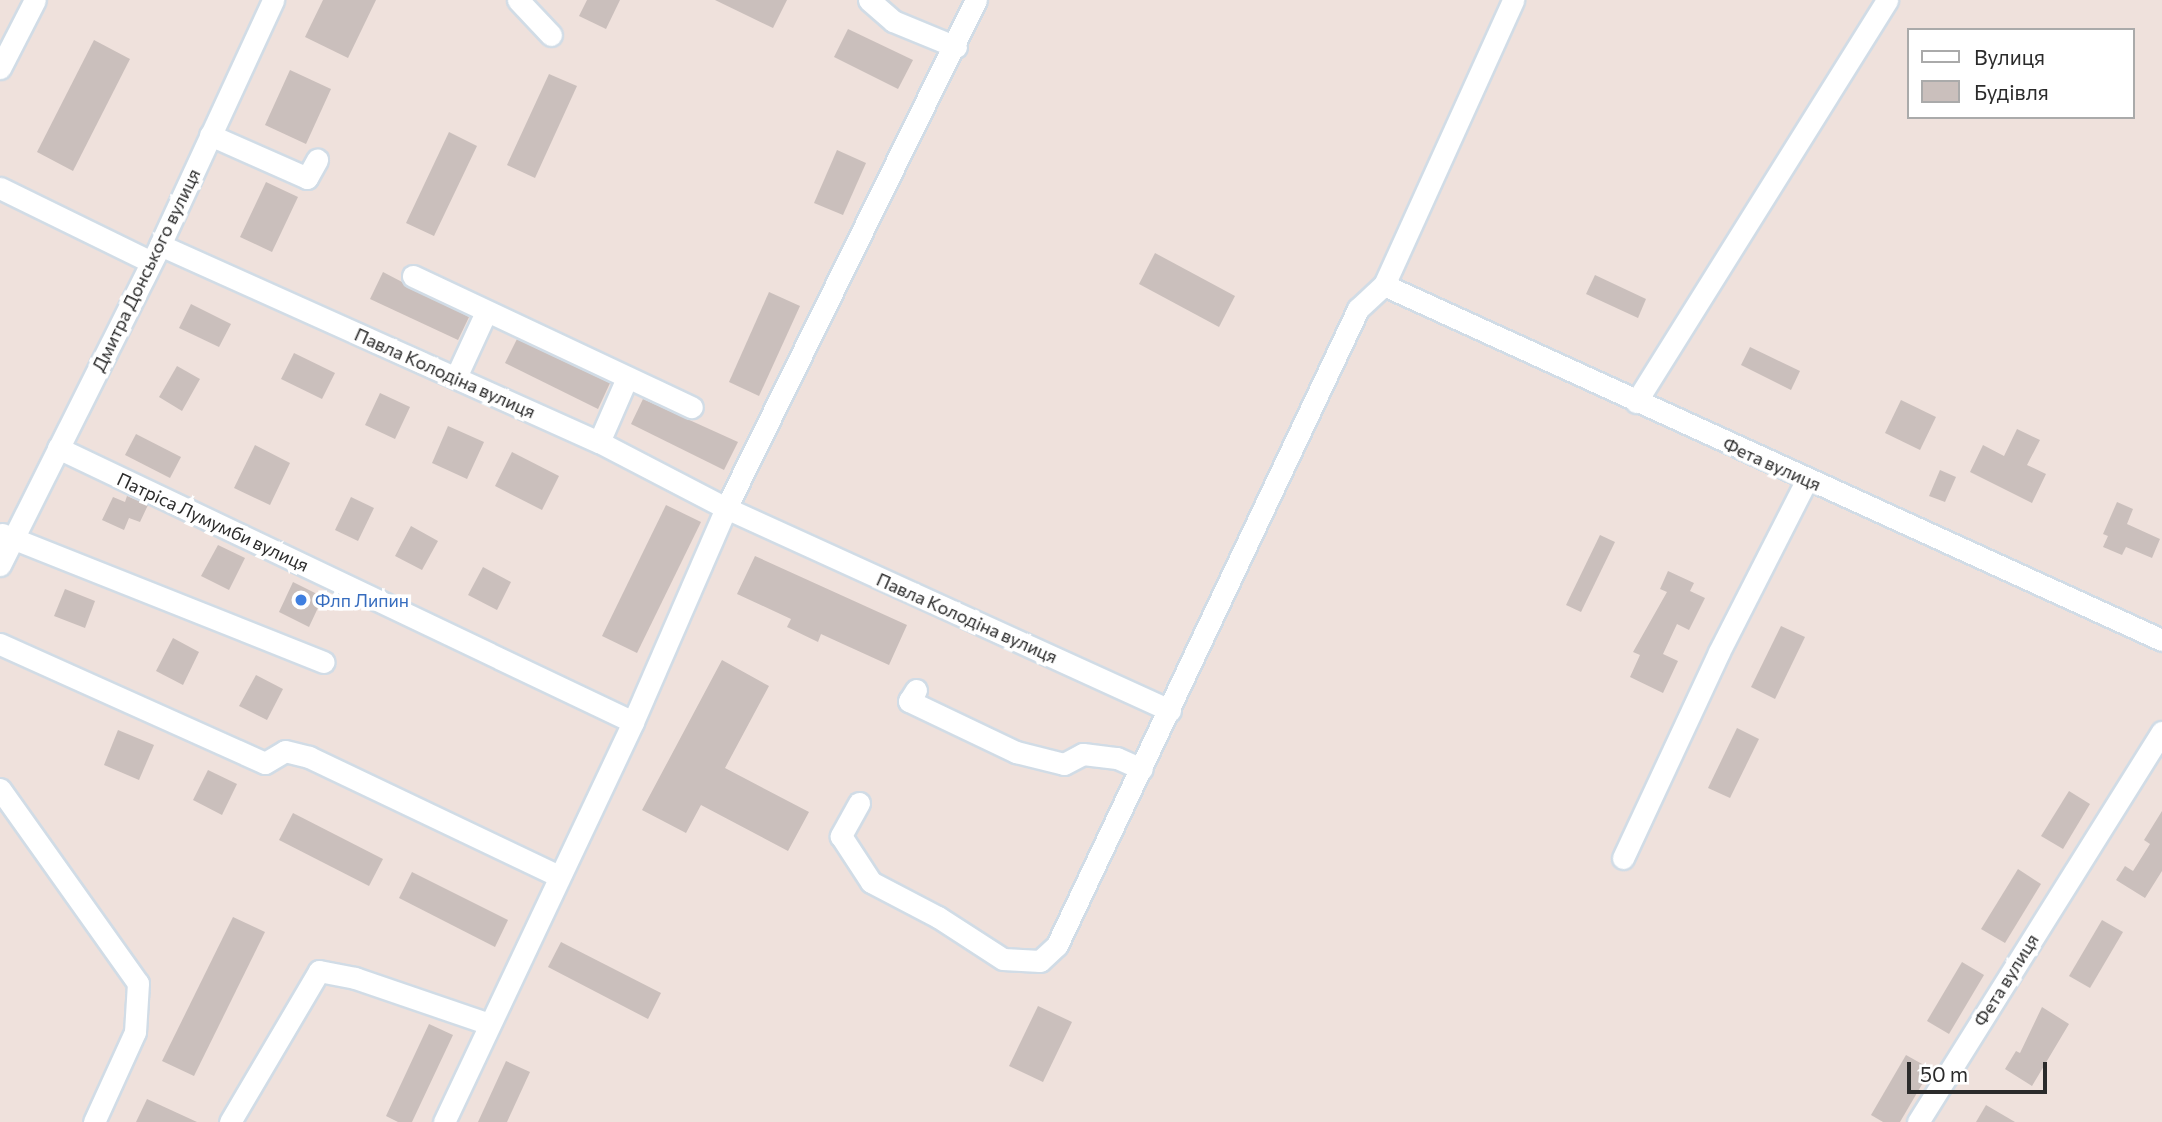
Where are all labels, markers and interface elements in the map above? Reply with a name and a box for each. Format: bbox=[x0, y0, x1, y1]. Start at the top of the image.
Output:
legend bbox=[1906, 28, 2134, 119]
text: Вулиця bbox=[1974, 44, 2045, 69]
text: Будівля bbox=[1974, 79, 2049, 104]
street label: Дмитра Донського вулиця bbox=[87, 165, 205, 375]
street label: Павла Колодіна вулиця bbox=[351, 323, 539, 423]
street label: Фета вулиця bbox=[1720, 433, 1824, 495]
street label: Патріса Лумумби вулиця bbox=[114, 468, 312, 576]
street label: Павла Колодіна вулиця bbox=[873, 568, 1061, 668]
place label: Флп Липин bbox=[315, 589, 409, 611]
marker: Флп Липин bbox=[293, 592, 309, 608]
street label: Фета вулиця bbox=[1969, 930, 2043, 1030]
scale bar bbox=[1910, 1048, 2050, 1092]
text: 50 m bbox=[1920, 1061, 1968, 1086]

